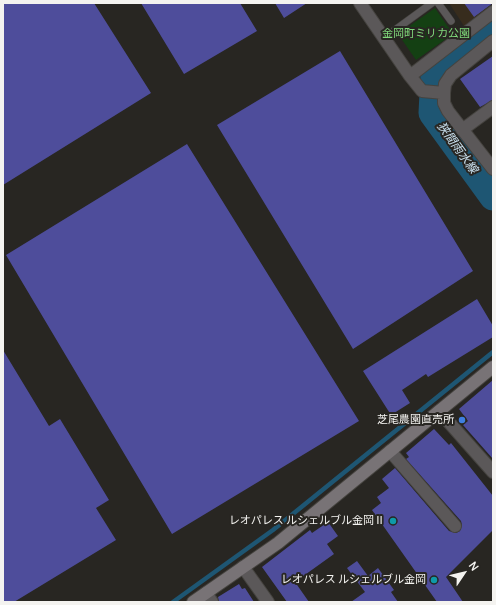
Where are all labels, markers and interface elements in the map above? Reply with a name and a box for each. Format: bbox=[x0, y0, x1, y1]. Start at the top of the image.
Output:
park label: 金岡町ミリカ公園 bbox=[382, 27, 470, 41]
water label: 狭間雨水線 bbox=[434, 119, 480, 177]
place label: 芝尾農園直売所 bbox=[377, 413, 454, 427]
marker: 芝尾農園直売所 bbox=[457, 415, 467, 425]
place label: レオパレス ルシェルブル金岡Ⅱ bbox=[229, 514, 385, 528]
marker: レオパレス ルシェルブル金岡Ⅱ bbox=[388, 516, 398, 526]
north arrow bbox=[444, 553, 484, 593]
text: N bbox=[466, 558, 483, 573]
place label: レオパレス ルシェルブル金岡 bbox=[281, 573, 426, 587]
marker: レオパレス ルシェルブル金岡 bbox=[429, 575, 439, 585]

